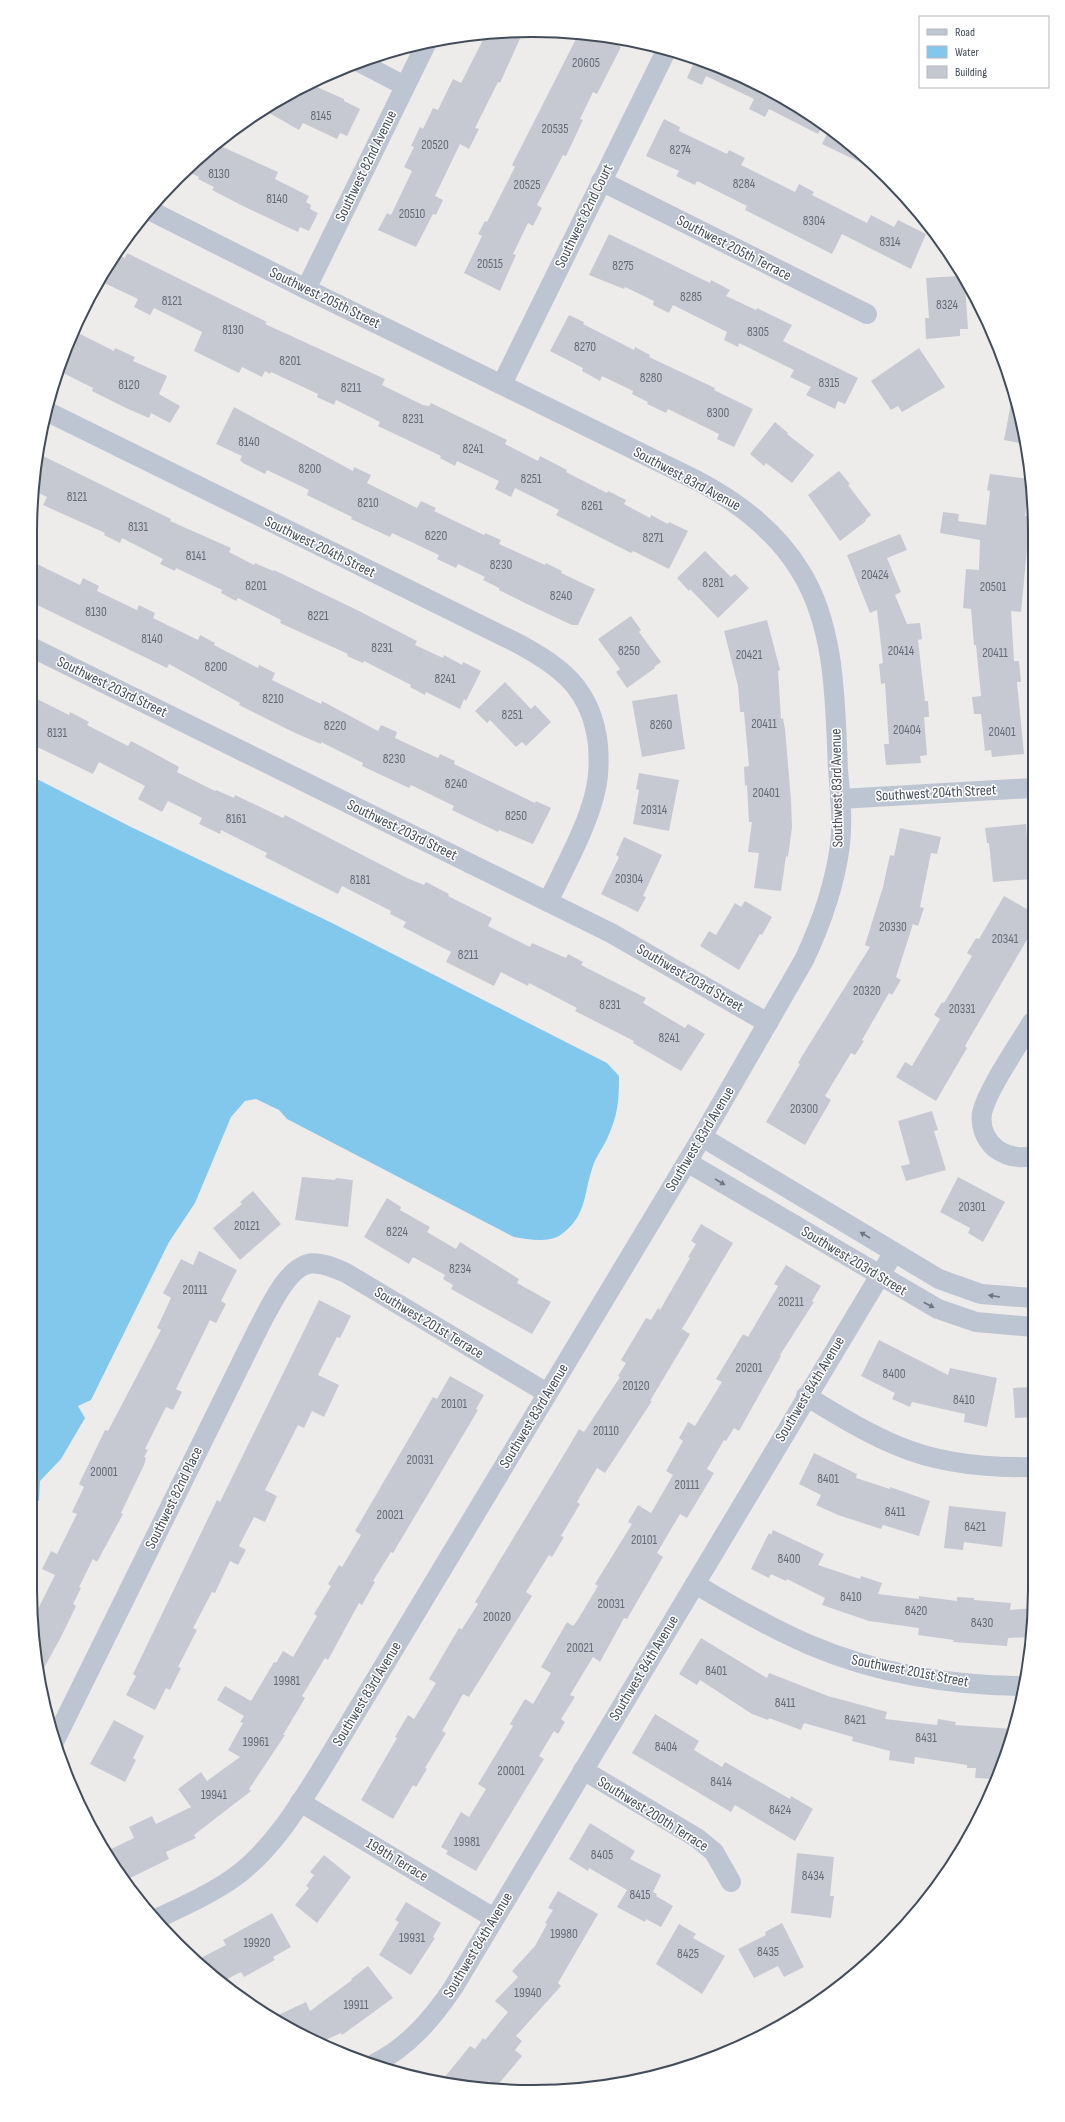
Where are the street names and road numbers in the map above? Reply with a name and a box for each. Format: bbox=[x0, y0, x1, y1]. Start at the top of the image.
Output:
street label: Southwest 82nd Avenue bbox=[331, 107, 401, 225]
street label: Southwest 82nd Court bbox=[551, 161, 618, 271]
street label: Southwest 205th Terrace bbox=[673, 211, 795, 285]
street label: Southwest 205th Street bbox=[267, 263, 384, 333]
street label: Southwest 83rd Avenue bbox=[630, 443, 744, 515]
street label: Southwest 204th Street bbox=[262, 512, 379, 582]
street label: Southwest 203rd Street bbox=[54, 652, 171, 722]
street label: Southwest 83rd Avenue bbox=[826, 728, 848, 848]
street label: Southwest 204th Street bbox=[875, 780, 997, 806]
street label: Southwest 203rd Street bbox=[344, 795, 461, 865]
street label: Southwest 203rd Street bbox=[633, 940, 747, 1016]
street label: Southwest 83rd Avenue bbox=[661, 1083, 739, 1195]
street label: Southwest 203rd Street bbox=[798, 1222, 911, 1300]
street label: Southwest 201st Terrace bbox=[371, 1283, 487, 1363]
street label: Southwest 84th Avenue bbox=[771, 1333, 849, 1445]
street label: Southwest 83rd Avenue bbox=[495, 1360, 573, 1472]
street label: Southwest 82nd Place bbox=[141, 1444, 207, 1552]
street label: Southwest 84th Avenue bbox=[605, 1612, 683, 1724]
street label: Southwest 83rd Avenue bbox=[328, 1638, 406, 1750]
street label: Southwest 201st Street bbox=[850, 1650, 971, 1692]
street label: Southwest 200th Terrace bbox=[594, 1772, 712, 1856]
street label: 199th Terrace bbox=[362, 1834, 432, 1886]
street label: Southwest 84th Avenue bbox=[439, 1889, 517, 2001]

